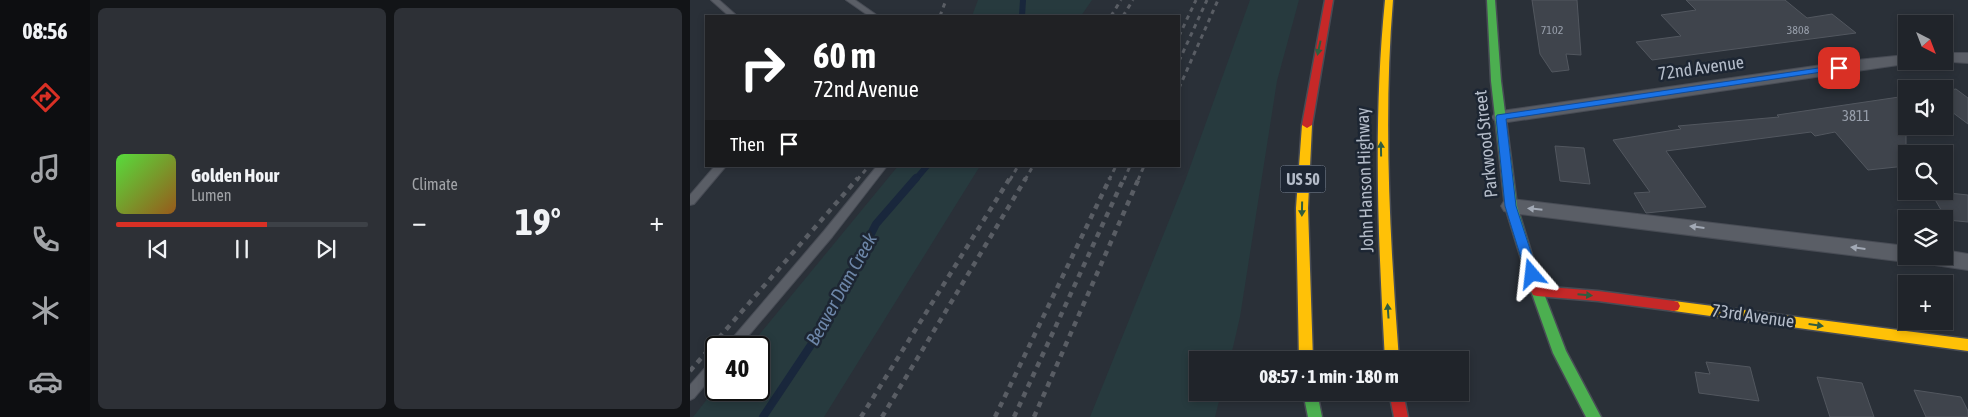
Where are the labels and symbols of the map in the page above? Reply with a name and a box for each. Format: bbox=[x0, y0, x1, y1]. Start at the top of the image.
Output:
north arrow bbox=[1898, 15, 1952, 70]
house number: 7102 bbox=[1541, 23, 1563, 37]
house number: 3808 bbox=[1787, 23, 1810, 37]
one-way arrow bbox=[1315, 40, 1323, 55]
pin bbox=[1818, 47, 1860, 89]
street label: 72nd Avenue bbox=[1657, 51, 1745, 84]
street label: Parkwood Street bbox=[1469, 89, 1502, 199]
street label: John Hanson Highway bbox=[1351, 107, 1378, 253]
house number: 3811 bbox=[1842, 107, 1870, 124]
one-way arrow bbox=[1376, 141, 1384, 157]
road number: US 50 bbox=[1280, 165, 1326, 192]
one-way arrow bbox=[1298, 201, 1306, 217]
one-way arrow bbox=[1527, 205, 1543, 213]
one-way arrow bbox=[1688, 223, 1704, 231]
water label: Beaver Dam Creek bbox=[801, 228, 881, 349]
one-way arrow bbox=[1850, 244, 1866, 252]
position arrow bbox=[1505, 247, 1557, 299]
one-way arrow bbox=[1578, 291, 1594, 299]
street label: 73rd Avenue bbox=[1710, 299, 1796, 332]
one-way arrow bbox=[1384, 303, 1392, 319]
one-way arrow bbox=[1808, 321, 1824, 329]
speed limit sign: 40 bbox=[705, 336, 770, 401]

